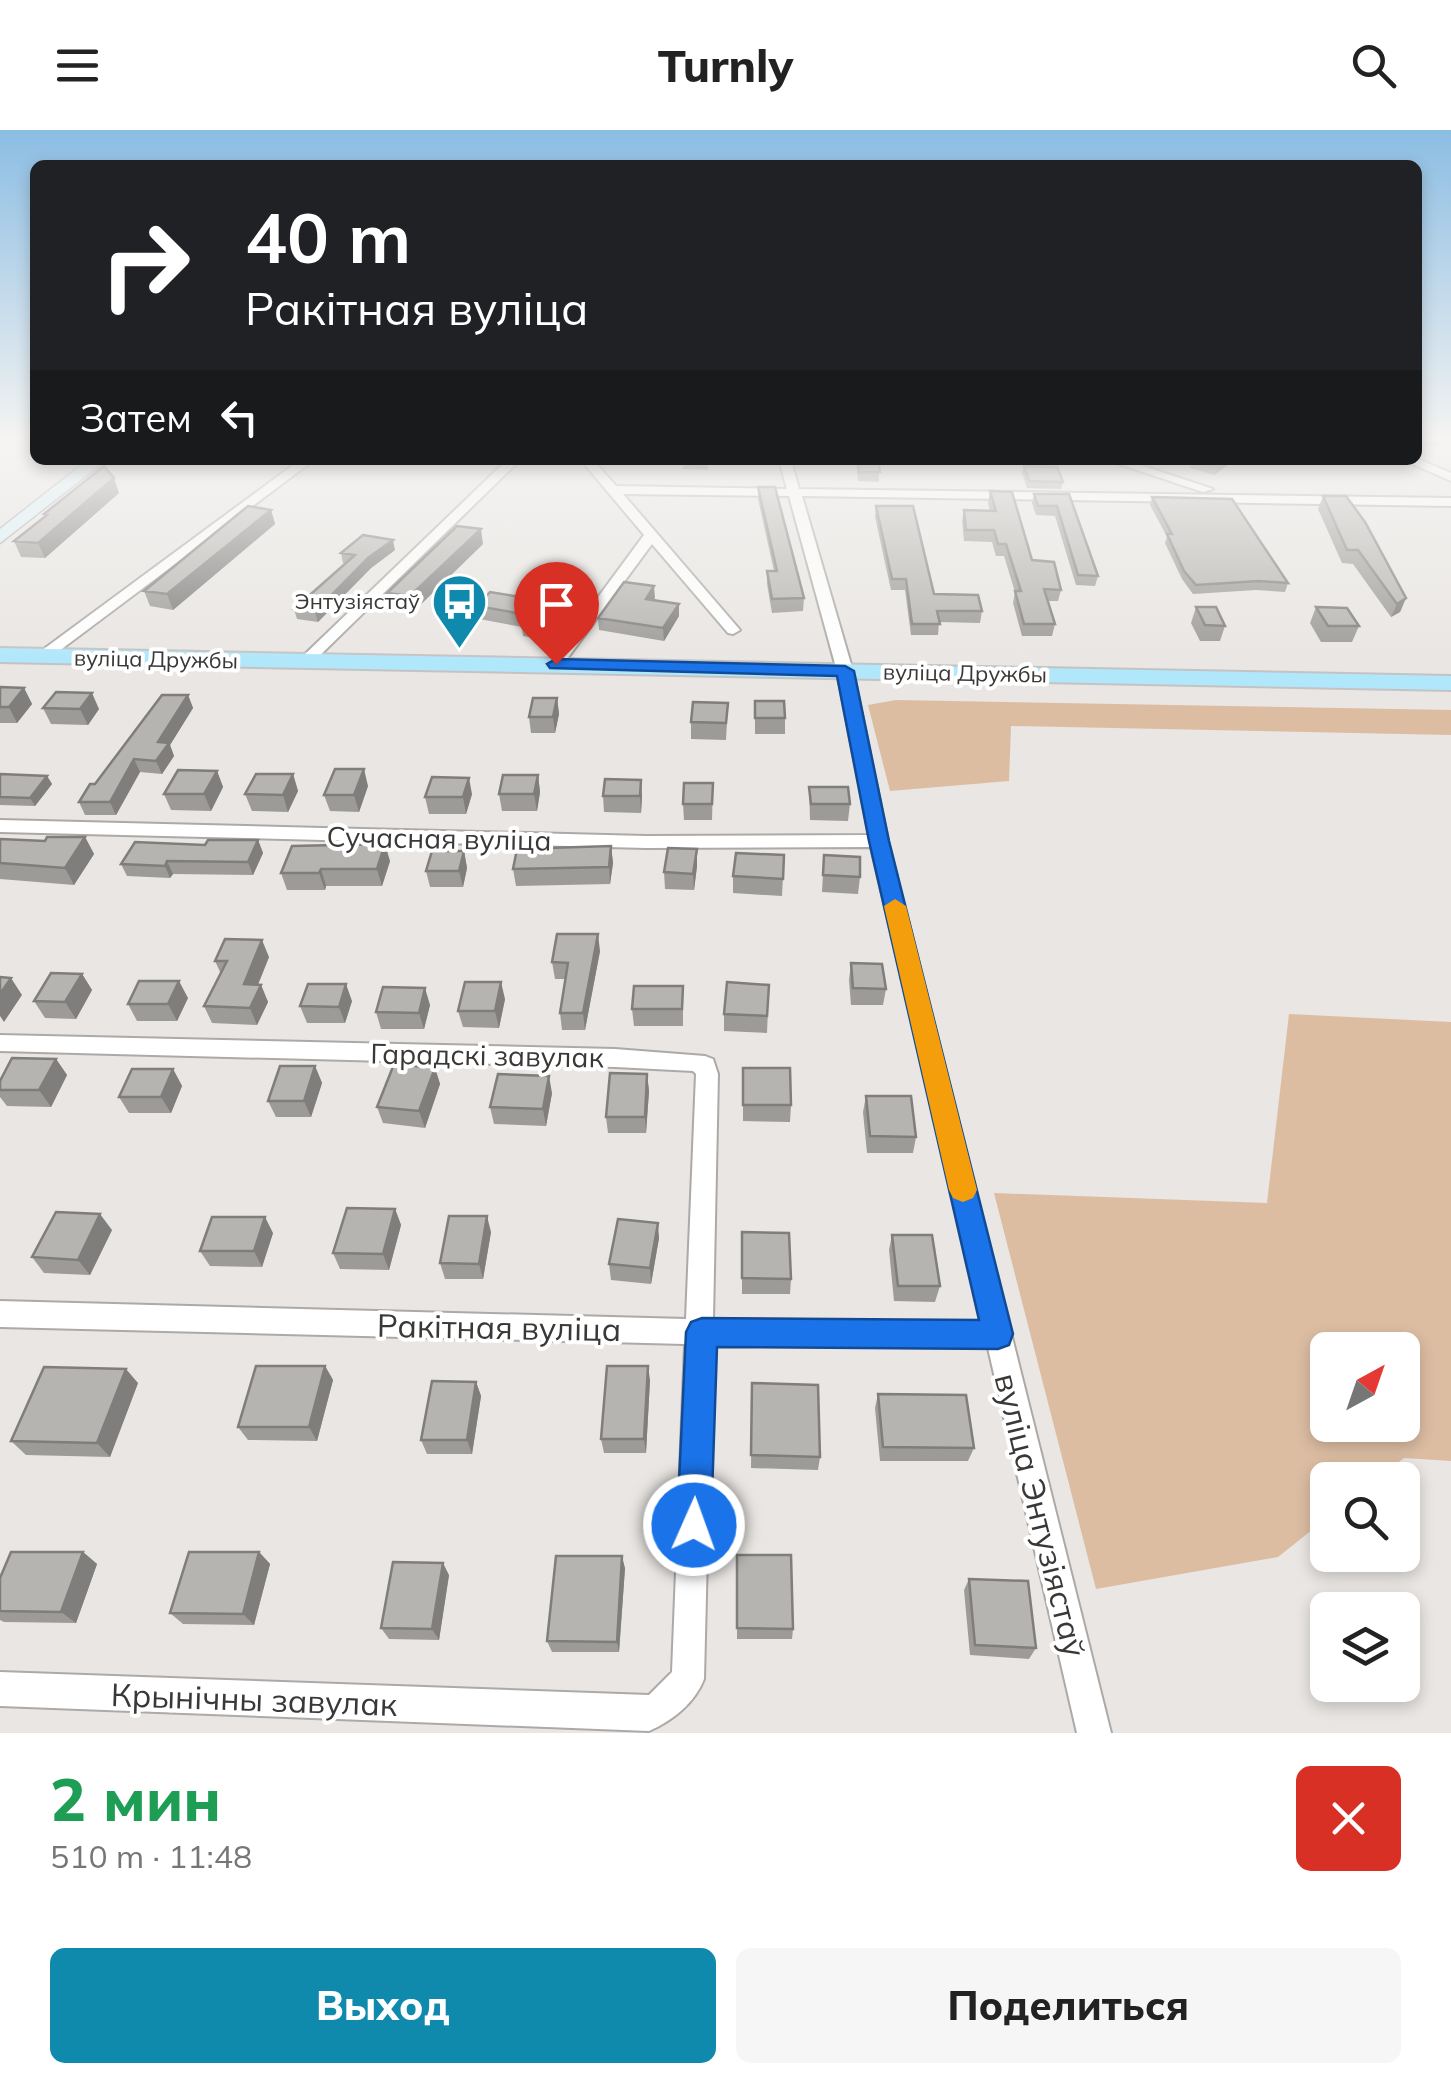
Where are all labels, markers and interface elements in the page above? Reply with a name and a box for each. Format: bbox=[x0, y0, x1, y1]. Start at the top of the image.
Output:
text: Turnly bbox=[658, 37, 793, 93]
icon: menu bbox=[50, 38, 105, 93]
icon: search bbox=[1346, 38, 1401, 93]
text: 40 m bbox=[245, 193, 411, 281]
icon: right bbox=[80, 200, 210, 330]
text: Ракітная вуліца bbox=[245, 280, 589, 336]
icon: left bbox=[212, 390, 267, 445]
text: Затем bbox=[80, 394, 192, 442]
pin bbox=[514, 562, 599, 665]
bus stop icon: Энтузіястаў bbox=[429, 571, 489, 650]
icon: arrive bbox=[529, 577, 584, 632]
place label: Энтузіястаў bbox=[295, 587, 420, 615]
street label: вуліца Дружбы bbox=[74, 644, 238, 674]
street label: вуліца Дружбы bbox=[883, 658, 1047, 688]
street label: Сучасная вуліца bbox=[326, 819, 552, 857]
street label: Гарадскі завулак bbox=[370, 1035, 605, 1075]
street label: Ракітная вуліца bbox=[377, 1305, 621, 1349]
north arrow bbox=[1310, 1332, 1420, 1442]
map controls bbox=[1310, 1332, 1420, 1702]
street label: вуліца Энтузіястаў bbox=[986, 1369, 1096, 1661]
button: search bbox=[1310, 1462, 1420, 1572]
position arrow bbox=[642, 1473, 746, 1577]
button: layers bbox=[1310, 1592, 1420, 1702]
street label: Крынічны завулак bbox=[110, 1674, 399, 1724]
text: 2 мин bbox=[50, 1761, 221, 1836]
button: close bbox=[1296, 1766, 1401, 1871]
text: 510 m · 11:48 bbox=[50, 1836, 252, 1876]
button: Выход bbox=[50, 1948, 716, 2063]
button: Поделиться bbox=[736, 1948, 1401, 2063]

